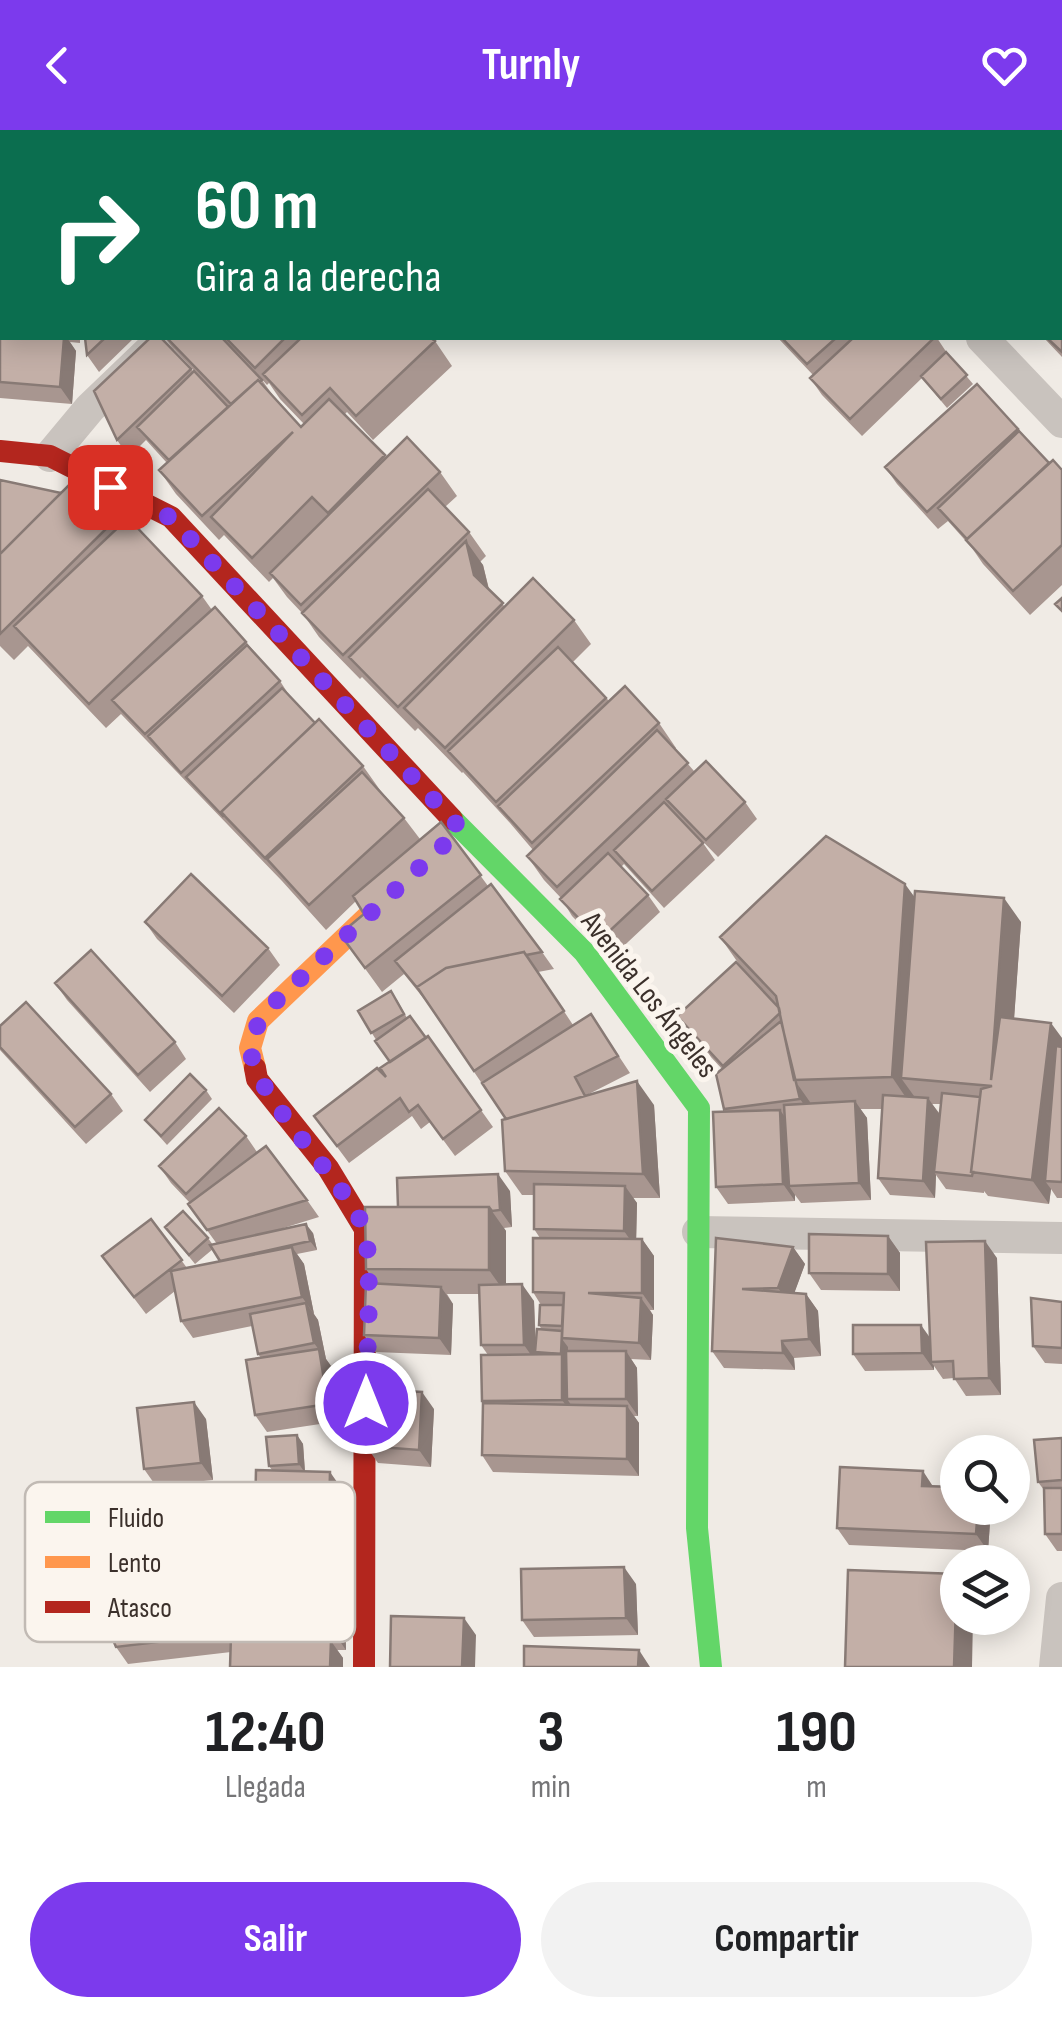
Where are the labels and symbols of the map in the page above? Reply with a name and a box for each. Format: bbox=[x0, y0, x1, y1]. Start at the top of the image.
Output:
pin bbox=[68, 445, 153, 530]
street label: Avenida Los Ángeles bbox=[572, 904, 725, 1085]
position arrow bbox=[314, 1351, 418, 1455]
legend bbox=[25, 1482, 355, 1642]
text: Fluido bbox=[108, 1502, 164, 1535]
text: Lento bbox=[108, 1547, 161, 1580]
text: Atasco bbox=[107, 1592, 172, 1625]

